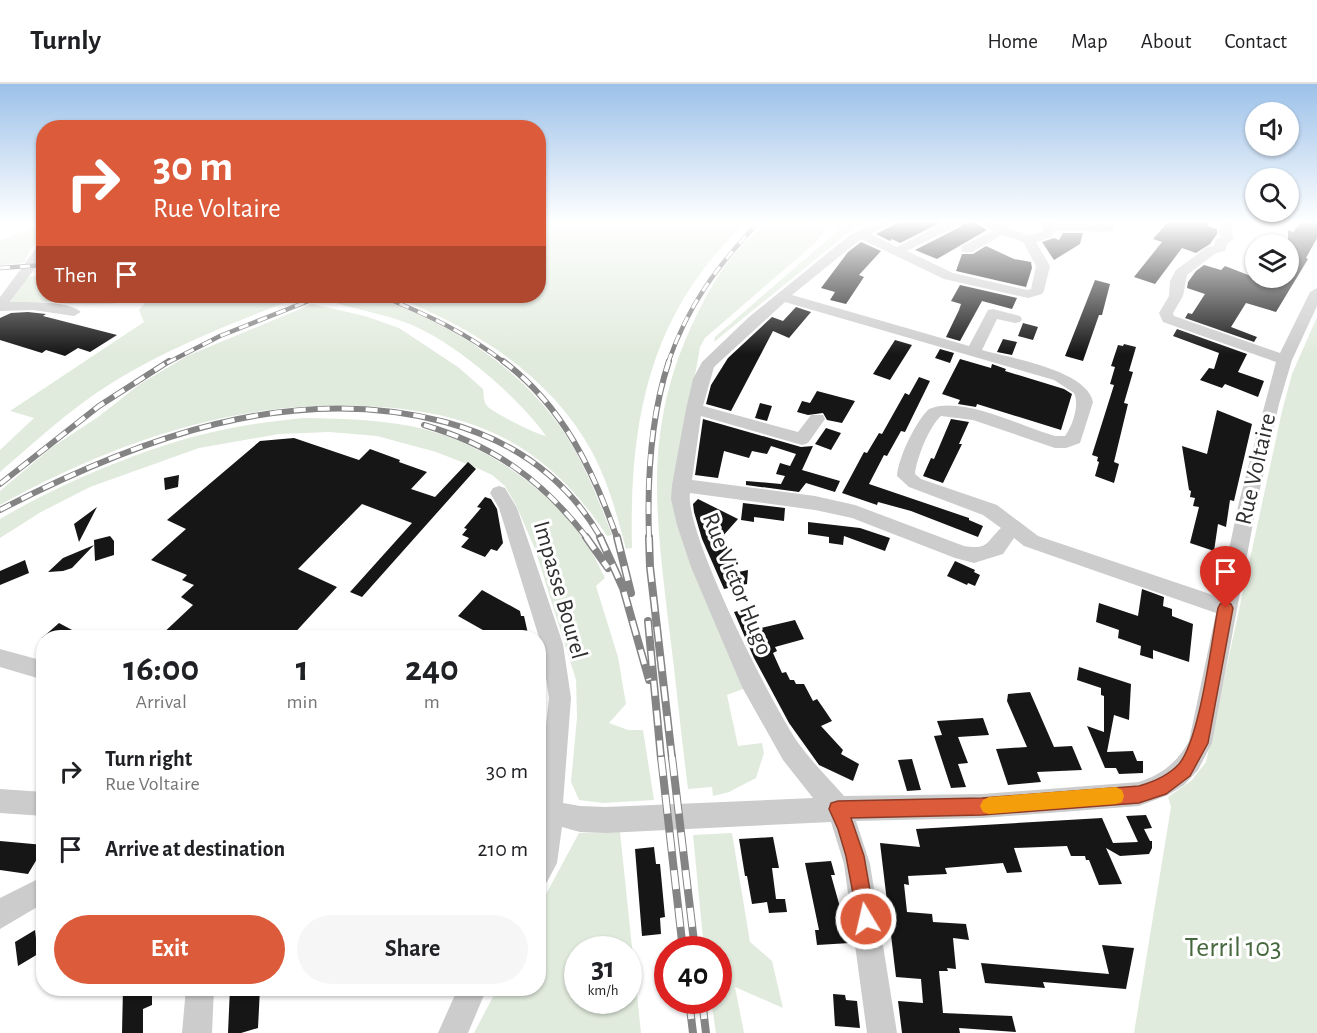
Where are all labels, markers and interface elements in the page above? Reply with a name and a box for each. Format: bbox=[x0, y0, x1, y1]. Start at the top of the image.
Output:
text: Turnly bbox=[30, 27, 101, 55]
text: Home bbox=[987, 31, 1038, 52]
text: Map bbox=[1071, 31, 1108, 52]
text: About bbox=[1141, 31, 1191, 52]
text: Contact bbox=[1224, 31, 1287, 52]
map controls bbox=[1245, 102, 1299, 288]
button: sound bbox=[1245, 102, 1299, 156]
icon: right bbox=[54, 144, 132, 222]
text: 30 m bbox=[153, 146, 233, 188]
button: search bbox=[1245, 168, 1299, 222]
text: Rue Voltaire bbox=[153, 195, 281, 222]
button: layers bbox=[1245, 234, 1299, 288]
icon: arrive bbox=[110, 258, 143, 291]
text: Then bbox=[54, 264, 98, 286]
street label: Rue Voltaire bbox=[1232, 411, 1280, 527]
street label: Rue Victor Hugo bbox=[698, 509, 776, 659]
street label: Impasse Bourel bbox=[529, 518, 591, 662]
pin bbox=[1200, 546, 1251, 608]
icon: arrive bbox=[1209, 555, 1242, 588]
text: 16:00 bbox=[123, 651, 199, 687]
text: 1 bbox=[296, 651, 309, 687]
text: 240 bbox=[405, 651, 459, 687]
text: Arrival bbox=[136, 692, 187, 712]
text: min bbox=[287, 692, 318, 712]
text: m bbox=[424, 692, 440, 712]
text: Turn right bbox=[105, 748, 192, 770]
icon: right bbox=[54, 755, 87, 788]
text: 30 m bbox=[486, 760, 528, 782]
text: Rue Voltaire bbox=[105, 774, 200, 794]
icon: arrive bbox=[54, 833, 87, 866]
text: Arrive at destination bbox=[105, 838, 285, 860]
text: 210 m bbox=[478, 838, 528, 860]
position arrow bbox=[834, 887, 898, 951]
button: Exit bbox=[54, 915, 285, 984]
button: Share bbox=[297, 915, 528, 984]
park label: Terril 103 bbox=[1184, 934, 1282, 962]
speed limit sign: 40 bbox=[654, 936, 732, 1014]
text: 31 bbox=[591, 953, 615, 983]
text: km/h bbox=[588, 983, 618, 998]

